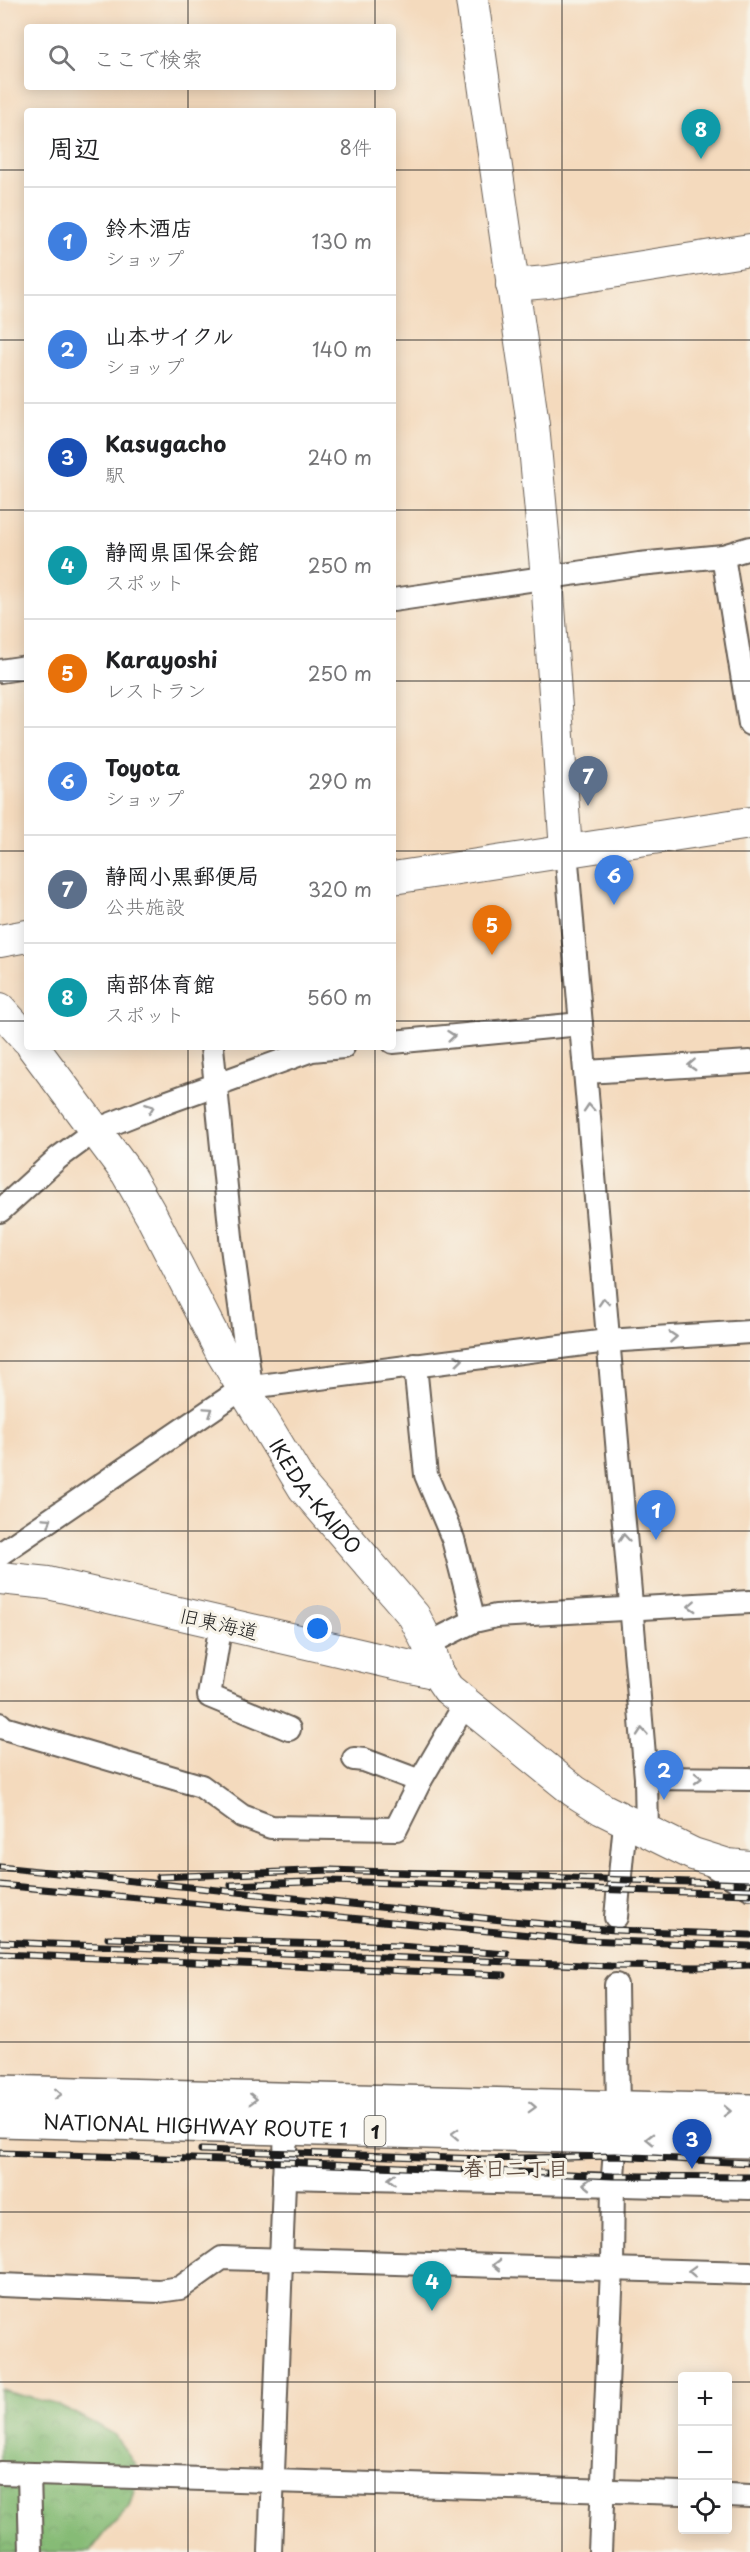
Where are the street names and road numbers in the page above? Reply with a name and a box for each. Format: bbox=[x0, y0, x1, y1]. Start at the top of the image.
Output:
street label: IKEDA-KAIDO bbox=[262, 1433, 369, 1560]
street label: 旧東海道 bbox=[177, 1599, 261, 1647]
street label: NATIONAL HIGHWAY ROUTE 1 bbox=[42, 2106, 347, 2145]
road number: 1 bbox=[364, 2116, 386, 2146]

